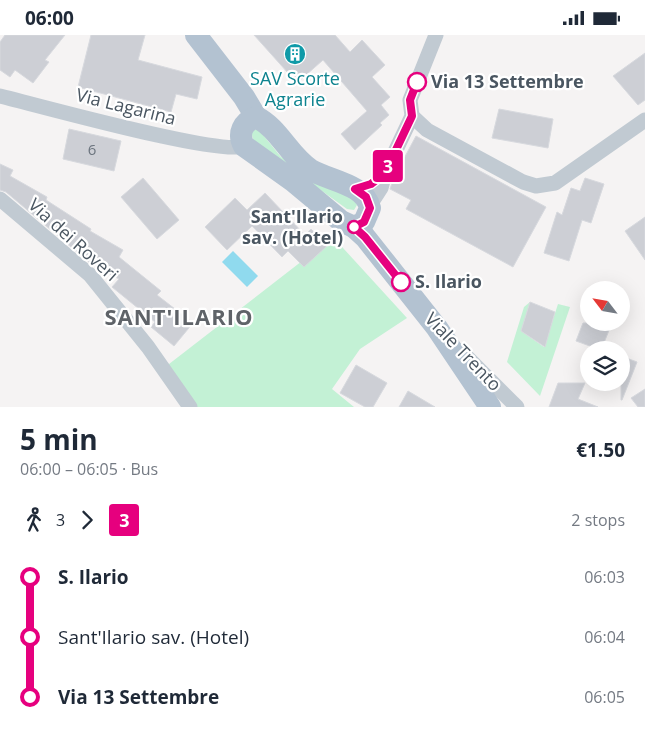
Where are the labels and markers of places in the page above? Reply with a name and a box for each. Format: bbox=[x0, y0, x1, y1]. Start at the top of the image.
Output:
building icon: SAV Scorte Agrarie bbox=[283, 42, 307, 66]
place label: SAV Scorte Agrarie bbox=[250, 66, 340, 111]
place label: Via 13 Settembre bbox=[431, 69, 584, 93]
marker: Via 13 Settembre bbox=[407, 72, 427, 92]
place label: Sant'Ilario sav. (Hotel) bbox=[242, 204, 343, 249]
marker: Sant'Ilario sav. (Hotel) bbox=[347, 220, 361, 234]
place label: S. Ilario bbox=[415, 269, 482, 293]
marker: S. Ilario bbox=[391, 272, 411, 292]

